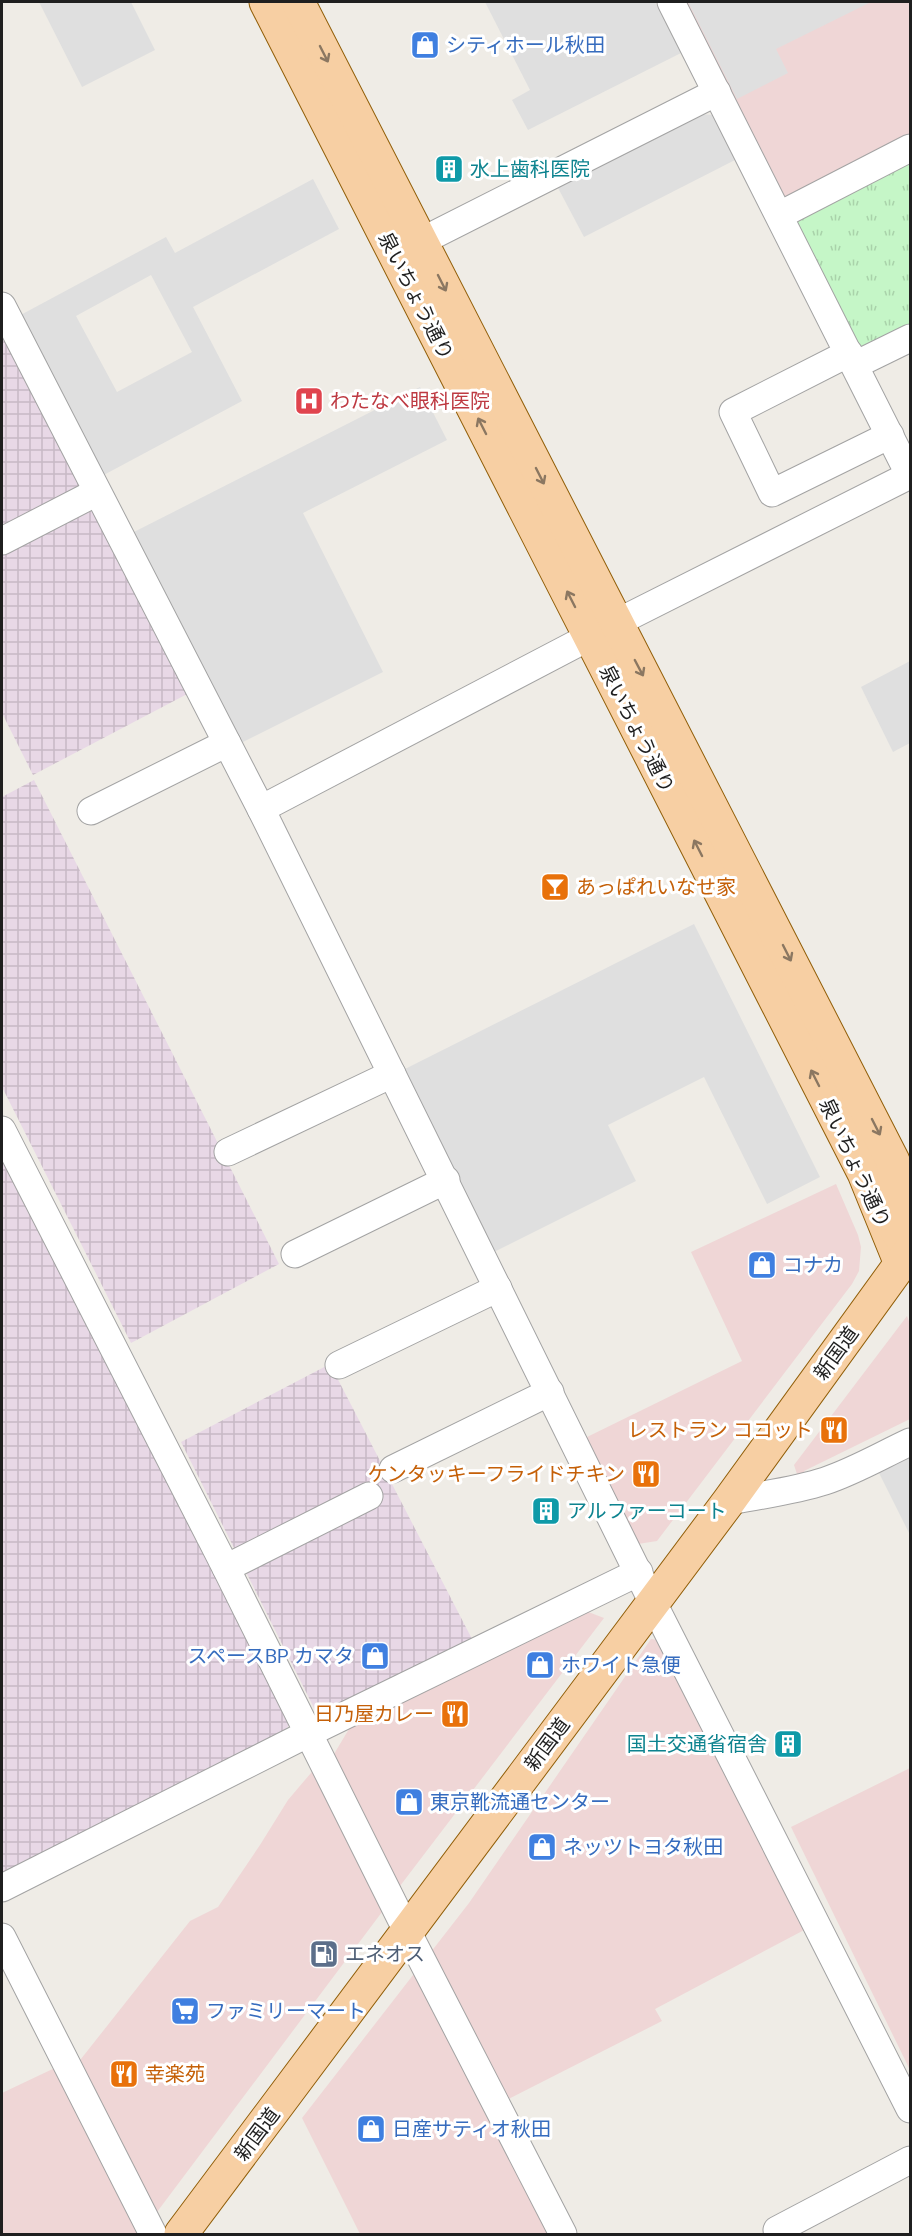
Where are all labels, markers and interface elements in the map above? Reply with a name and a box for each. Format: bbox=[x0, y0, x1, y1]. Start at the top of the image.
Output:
shop icon: シティホール秋田 bbox=[409, 29, 441, 61]
place label: シティホール秋田 bbox=[446, 32, 605, 58]
one-way arrow bbox=[319, 44, 331, 62]
building icon: 水上歯科医院 bbox=[433, 153, 465, 185]
place label: 水上歯科医院 bbox=[470, 156, 590, 182]
street label: 泉いちょう通り bbox=[373, 228, 459, 364]
one-way arrow bbox=[437, 274, 448, 292]
hospital icon: わたなべ眼科医院 bbox=[293, 385, 325, 417]
place label: わたなべ眼科医院 bbox=[330, 388, 490, 414]
one-way arrow bbox=[476, 417, 488, 435]
one-way arrow bbox=[535, 466, 546, 484]
one-way arrow bbox=[565, 591, 576, 609]
one-way arrow bbox=[633, 659, 645, 676]
street label: 泉いちょう通り bbox=[594, 661, 680, 797]
one-way arrow bbox=[692, 840, 704, 857]
bar icon: あっぱれいなせ家 bbox=[539, 871, 571, 903]
place label: あっぱれいなせ家 bbox=[576, 874, 736, 900]
one-way arrow bbox=[781, 944, 793, 961]
one-way arrow bbox=[809, 1069, 821, 1087]
street label: 泉いちょう通り bbox=[814, 1094, 896, 1232]
one-way arrow bbox=[870, 1117, 882, 1135]
shop icon: コナカ bbox=[746, 1249, 778, 1281]
place label: コナカ bbox=[783, 1252, 843, 1278]
street label: 新国道 bbox=[808, 1321, 864, 1385]
restaurant icon: レストラン ココット bbox=[818, 1414, 850, 1446]
place label: レストラン ココット bbox=[628, 1417, 813, 1443]
restaurant icon: ケンタッキーフライドチキン bbox=[630, 1458, 662, 1490]
place label: ケンタッキーフライドチキン bbox=[367, 1461, 625, 1487]
building icon: アルファーコート bbox=[530, 1495, 562, 1527]
place label: アルファーコート bbox=[567, 1498, 727, 1524]
shop icon: スペースBP カマタ bbox=[359, 1640, 391, 1672]
place label: スペースBP カマタ bbox=[187, 1643, 354, 1669]
shop icon: ホワイト急便 bbox=[524, 1649, 556, 1681]
place label: ホワイト急便 bbox=[561, 1652, 681, 1678]
restaurant icon: 日乃屋カレー bbox=[439, 1698, 471, 1730]
place label: 日乃屋カレー bbox=[314, 1701, 434, 1727]
street label: 新国道 bbox=[519, 1712, 575, 1776]
building icon: 国土交通省宿舎 bbox=[772, 1728, 804, 1760]
place label: 国土交通省宿舎 bbox=[627, 1731, 767, 1757]
shop icon: 東京靴流通センター bbox=[393, 1786, 425, 1818]
place label: 東京靴流通センター bbox=[430, 1789, 610, 1815]
shop icon: ネッツトヨタ秋田 bbox=[526, 1831, 558, 1863]
place label: ネッツトヨタ秋田 bbox=[563, 1834, 723, 1860]
fuel station icon: エネオス bbox=[308, 1938, 340, 1970]
place label: エネオス bbox=[345, 1941, 425, 1967]
supermarket icon: ファミリーマート bbox=[169, 1995, 201, 2027]
place label: ファミリーマート bbox=[206, 1998, 366, 2024]
restaurant icon: 幸楽苑 bbox=[108, 2058, 140, 2090]
place label: 幸楽苑 bbox=[145, 2061, 205, 2087]
street label: 新国道 bbox=[229, 2102, 285, 2166]
shop icon: 日産サティオ秋田 bbox=[355, 2113, 387, 2145]
place label: 日産サティオ秋田 bbox=[392, 2116, 551, 2142]

